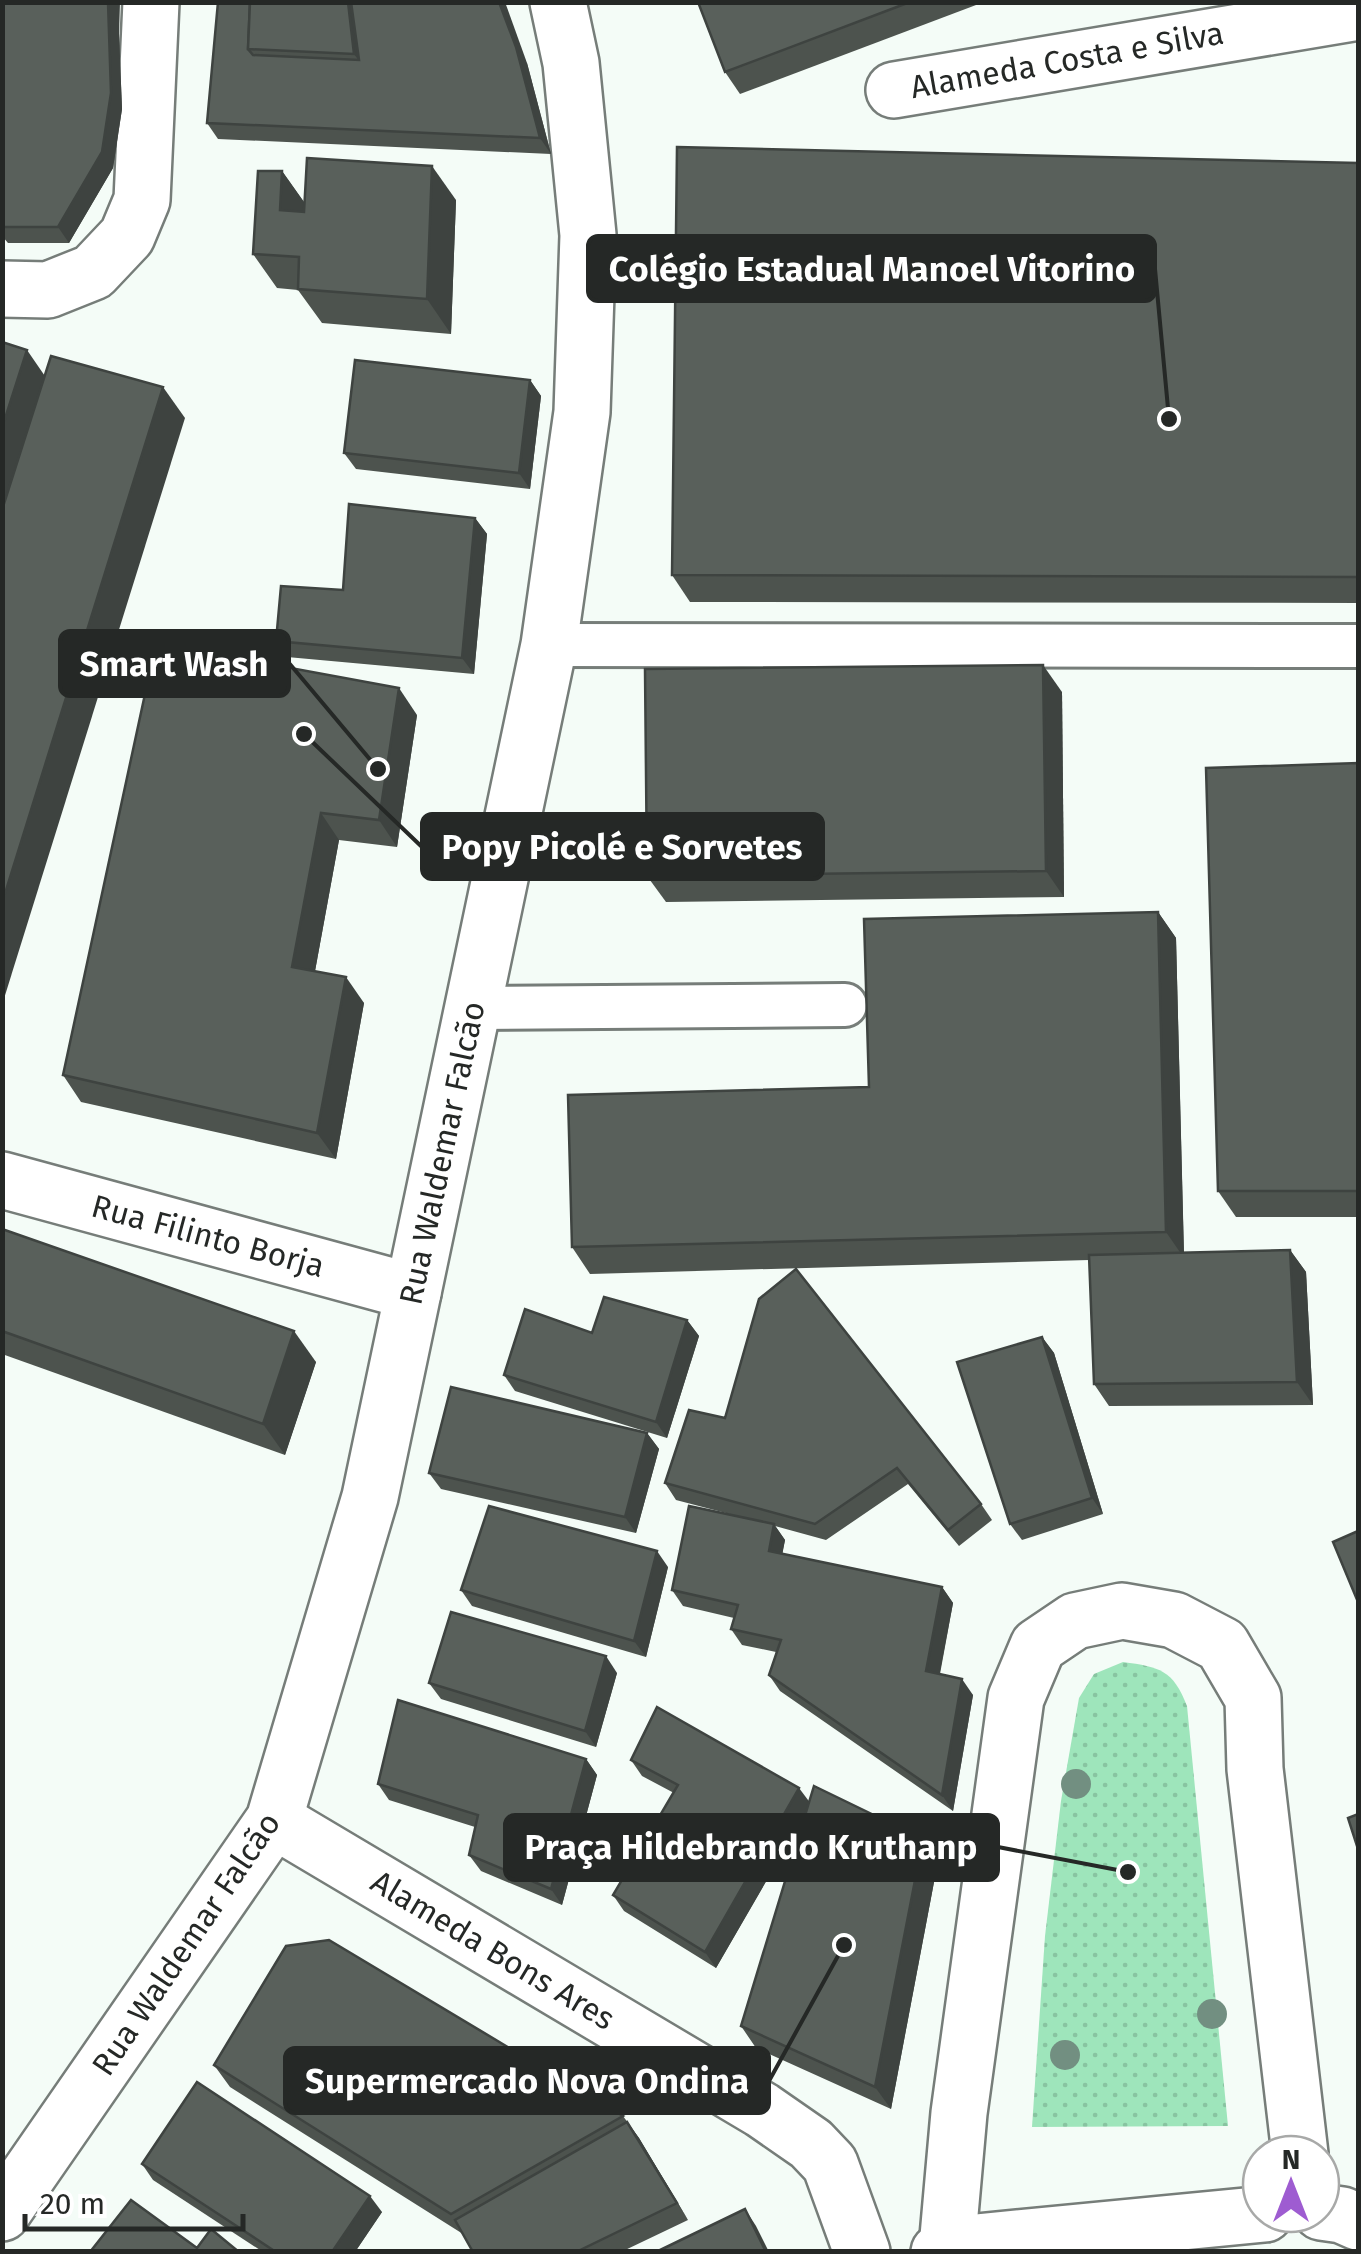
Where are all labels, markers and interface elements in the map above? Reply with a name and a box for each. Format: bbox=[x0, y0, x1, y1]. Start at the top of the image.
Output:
street label: Alameda Costa e Silva bbox=[908, 14, 1226, 106]
callout: Colégio Estadual Manoel Vitorino bbox=[588, 236, 1155, 301]
text: Colégio Estadual Manoel Vitorino bbox=[609, 248, 1135, 290]
callout: Smart Wash bbox=[60, 631, 289, 696]
text: Smart Wash bbox=[79, 643, 269, 685]
callout: Popy Picolé e Sorvetes bbox=[422, 814, 823, 879]
text: Popy Picolé e Sorvetes bbox=[442, 826, 803, 868]
street label: Rua Waldemar Falcão bbox=[391, 998, 493, 1308]
street label: Rua Filinto Borja bbox=[87, 1187, 329, 1285]
street label: Rua Waldemar Falcão bbox=[84, 1805, 288, 2083]
callout: Praça Hildebrando Kruthanp bbox=[505, 1815, 998, 1880]
text: Praça Hildebrando Kruthanp bbox=[525, 1826, 977, 1869]
street label: Alameda Bons Ares bbox=[364, 1862, 622, 2038]
callout: Supermercado Nova Ondina bbox=[285, 2048, 769, 2113]
text: Supermercado Nova Ondina bbox=[305, 2060, 749, 2102]
north arrow bbox=[1241, 2134, 1341, 2234]
text: N bbox=[1282, 2143, 1300, 2176]
scale bar bbox=[25, 2169, 242, 2231]
text: 20 m bbox=[40, 2186, 105, 2222]

